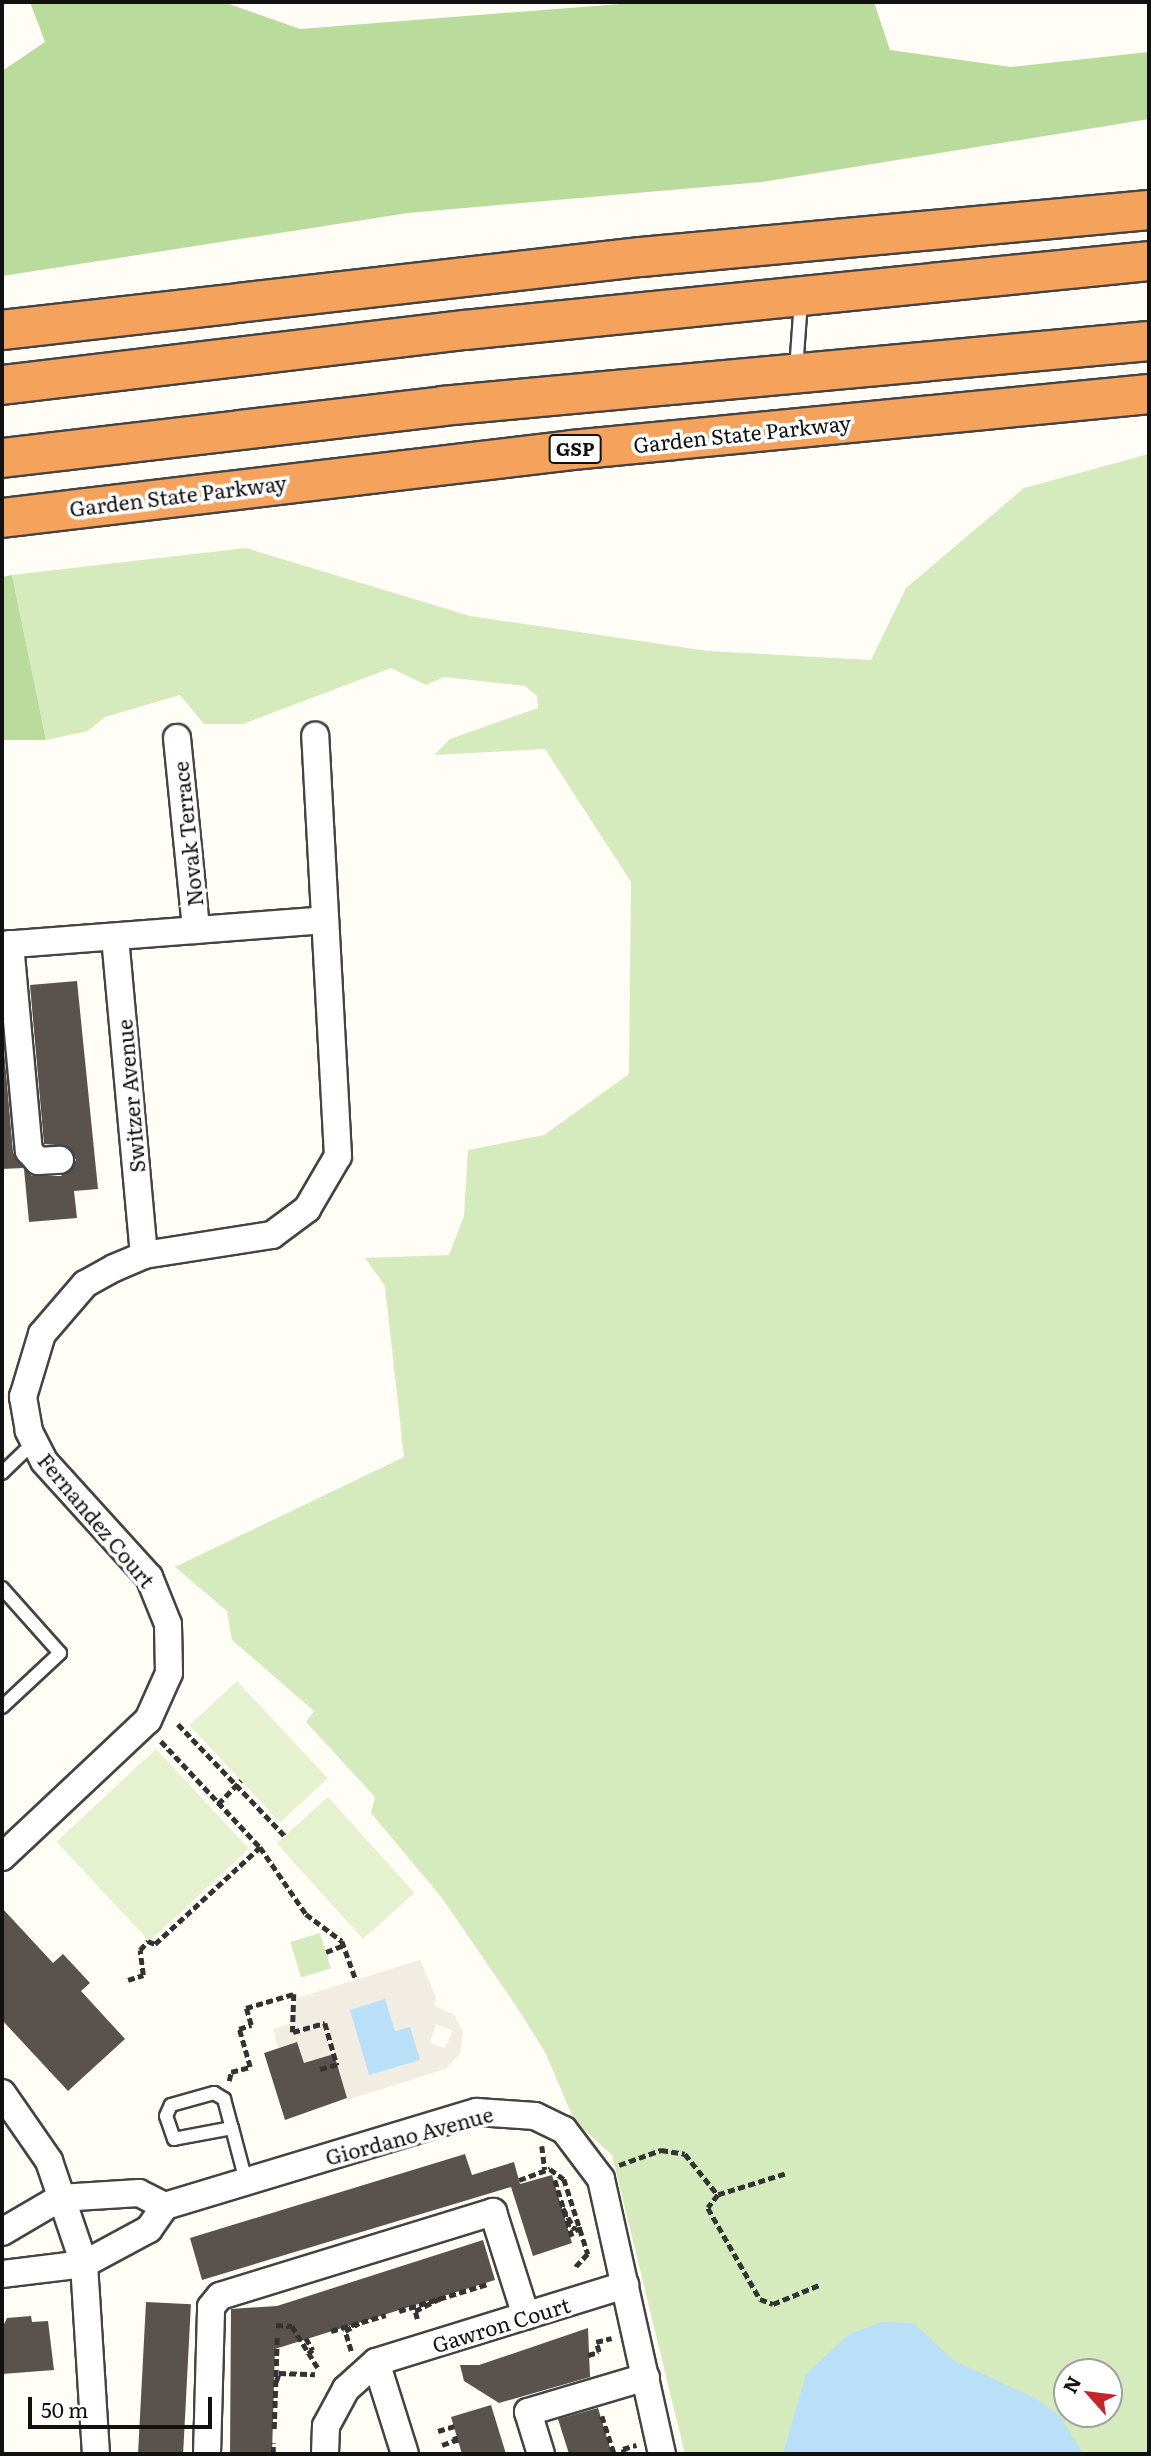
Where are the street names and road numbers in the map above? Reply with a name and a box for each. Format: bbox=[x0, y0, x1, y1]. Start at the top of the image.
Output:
street label: Garden State Parkway bbox=[632, 409, 852, 457]
road number: GSP bbox=[547, 433, 603, 464]
street label: Garden State Parkway bbox=[68, 469, 288, 521]
street label: Novak Terrace bbox=[167, 760, 207, 908]
street label: Switzer Avenue bbox=[111, 1018, 149, 1174]
street label: Fernandez Court bbox=[33, 1448, 161, 1592]
street label: Giordano Avenue bbox=[322, 2100, 496, 2170]
street label: Gawron Court bbox=[429, 2291, 573, 2357]

